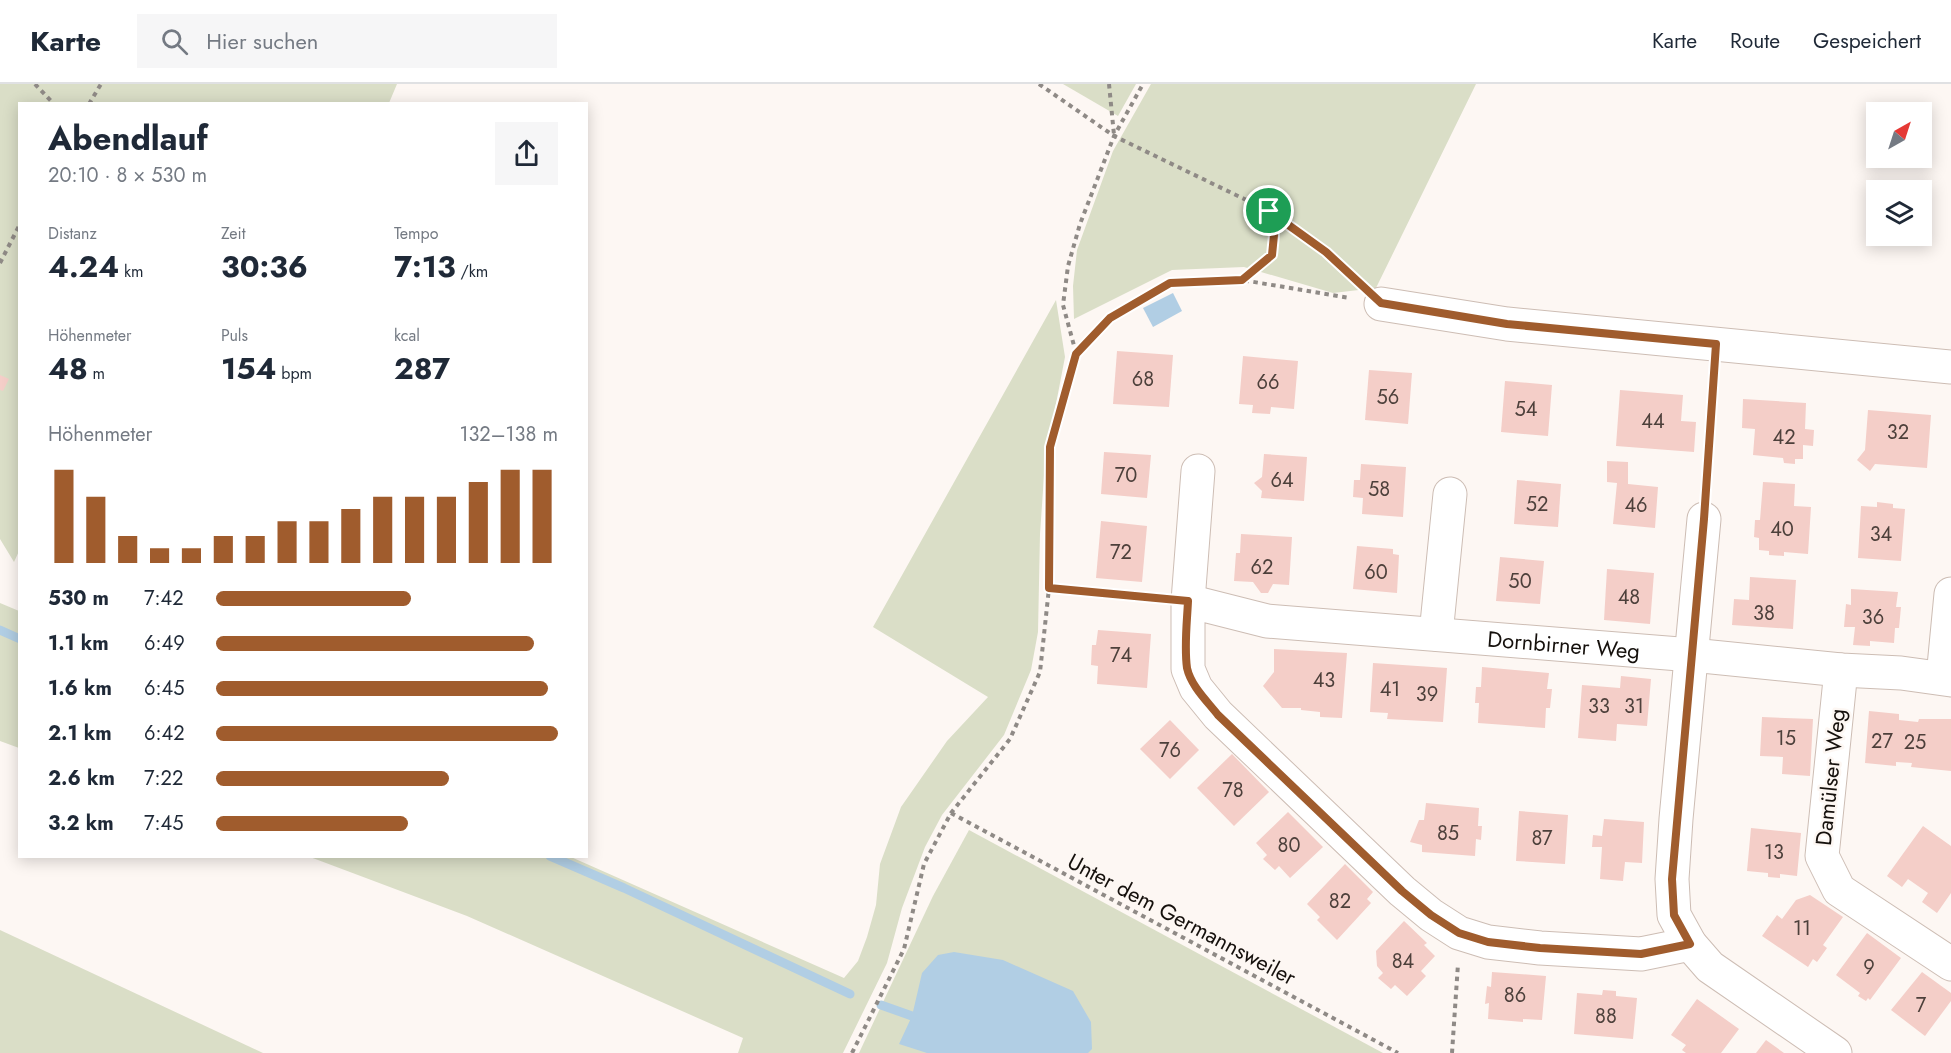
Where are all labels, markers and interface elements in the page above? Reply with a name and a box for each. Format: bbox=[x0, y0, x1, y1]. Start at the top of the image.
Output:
search box bbox=[137, 14, 557, 68]
text: Karte bbox=[30, 21, 101, 62]
icon: search bbox=[158, 25, 191, 58]
text: Hier suchen bbox=[206, 25, 318, 57]
text: Karte bbox=[1652, 26, 1697, 56]
text: Route bbox=[1730, 26, 1780, 56]
text: Gespeichert bbox=[1813, 26, 1921, 56]
north arrow bbox=[1866, 102, 1932, 168]
map controls bbox=[1866, 102, 1932, 246]
text: Abendlauf bbox=[48, 115, 208, 162]
button: share bbox=[495, 122, 558, 185]
text: 20:10 · 8 × 530 m bbox=[48, 161, 207, 190]
button: layers bbox=[1866, 180, 1932, 246]
pin bbox=[1243, 185, 1294, 236]
icon: arrive bbox=[1252, 194, 1285, 227]
text: Distanz bbox=[48, 222, 97, 245]
text: Zeit bbox=[221, 222, 245, 245]
text: Tempo bbox=[394, 222, 438, 245]
text: 4.24 bbox=[48, 245, 119, 288]
text: 30:36 bbox=[221, 245, 308, 288]
text: 7:13 bbox=[394, 245, 456, 288]
text: km bbox=[119, 260, 144, 283]
text: /km bbox=[456, 260, 488, 283]
text: Höhenmeter bbox=[48, 324, 132, 347]
text: Puls bbox=[221, 324, 248, 347]
text: kcal bbox=[394, 324, 420, 347]
text: 48 bbox=[48, 347, 88, 390]
text: 154 bbox=[221, 347, 277, 390]
text: 287 bbox=[394, 347, 450, 390]
text: m bbox=[88, 362, 105, 385]
text: bpm bbox=[277, 362, 312, 385]
house number: 68 bbox=[1132, 365, 1154, 394]
house number: 66 bbox=[1256, 368, 1280, 397]
house number: 56 bbox=[1377, 383, 1399, 412]
house number: 54 bbox=[1515, 395, 1538, 424]
house number: 44 bbox=[1641, 407, 1665, 436]
house number: 32 bbox=[1887, 418, 1909, 447]
text: Höhenmeter bbox=[48, 420, 152, 449]
text: 132–138 m bbox=[459, 420, 558, 449]
house number: 42 bbox=[1772, 423, 1796, 452]
house number: 70 bbox=[1115, 461, 1137, 490]
house number: 64 bbox=[1270, 466, 1294, 495]
house number: 58 bbox=[1368, 475, 1390, 504]
house number: 52 bbox=[1526, 490, 1548, 519]
house number: 46 bbox=[1624, 491, 1648, 520]
house number: 40 bbox=[1770, 515, 1794, 544]
house number: 34 bbox=[1870, 520, 1893, 549]
house number: 72 bbox=[1110, 538, 1132, 567]
house number: 62 bbox=[1251, 553, 1273, 582]
house number: 60 bbox=[1364, 558, 1388, 587]
house number: 50 bbox=[1508, 567, 1532, 596]
house number: 48 bbox=[1618, 583, 1640, 612]
text: 530 m bbox=[48, 584, 109, 613]
text: 7:42 bbox=[144, 584, 184, 613]
house number: 38 bbox=[1753, 599, 1775, 628]
house number: 36 bbox=[1862, 603, 1884, 632]
street label: Dornbirner Weg bbox=[1486, 623, 1641, 667]
text: 1.1 km bbox=[48, 629, 109, 658]
text: 6:49 bbox=[144, 629, 185, 658]
house number: 74 bbox=[1110, 641, 1132, 670]
house number: 43 bbox=[1313, 666, 1335, 695]
text: 1.6 km bbox=[48, 674, 112, 703]
text: 6:45 bbox=[144, 674, 184, 703]
house number: 41 bbox=[1380, 675, 1400, 704]
house number: 39 bbox=[1416, 680, 1438, 709]
house number: 33 bbox=[1588, 692, 1610, 721]
house number: 31 bbox=[1624, 692, 1644, 721]
street label: Damülser Weg bbox=[1807, 707, 1853, 847]
text: 2.1 km bbox=[48, 719, 112, 748]
text: 6:42 bbox=[144, 719, 185, 748]
house number: 15 bbox=[1776, 724, 1796, 753]
house number: 27 bbox=[1871, 727, 1893, 756]
house number: 25 bbox=[1904, 728, 1926, 757]
house number: 76 bbox=[1159, 736, 1181, 765]
text: 2.6 km bbox=[48, 764, 115, 793]
text: 7:22 bbox=[144, 764, 183, 793]
house number: 78 bbox=[1222, 776, 1244, 805]
text: 3.2 km bbox=[48, 809, 114, 838]
text: 7:45 bbox=[144, 809, 183, 838]
house number: 85 bbox=[1437, 819, 1459, 848]
house number: 87 bbox=[1531, 824, 1553, 853]
house number: 80 bbox=[1278, 831, 1300, 860]
house number: 13 bbox=[1764, 838, 1784, 867]
street label: Unter dem Germannsweiler bbox=[1062, 845, 1302, 993]
house number: 82 bbox=[1329, 887, 1351, 916]
house number: 11 bbox=[1793, 914, 1811, 943]
house number: 84 bbox=[1392, 947, 1415, 976]
house number: 9 bbox=[1863, 953, 1875, 982]
house number: 86 bbox=[1504, 981, 1526, 1010]
house number: 7 bbox=[1916, 991, 1927, 1020]
house number: 88 bbox=[1595, 1002, 1617, 1031]

